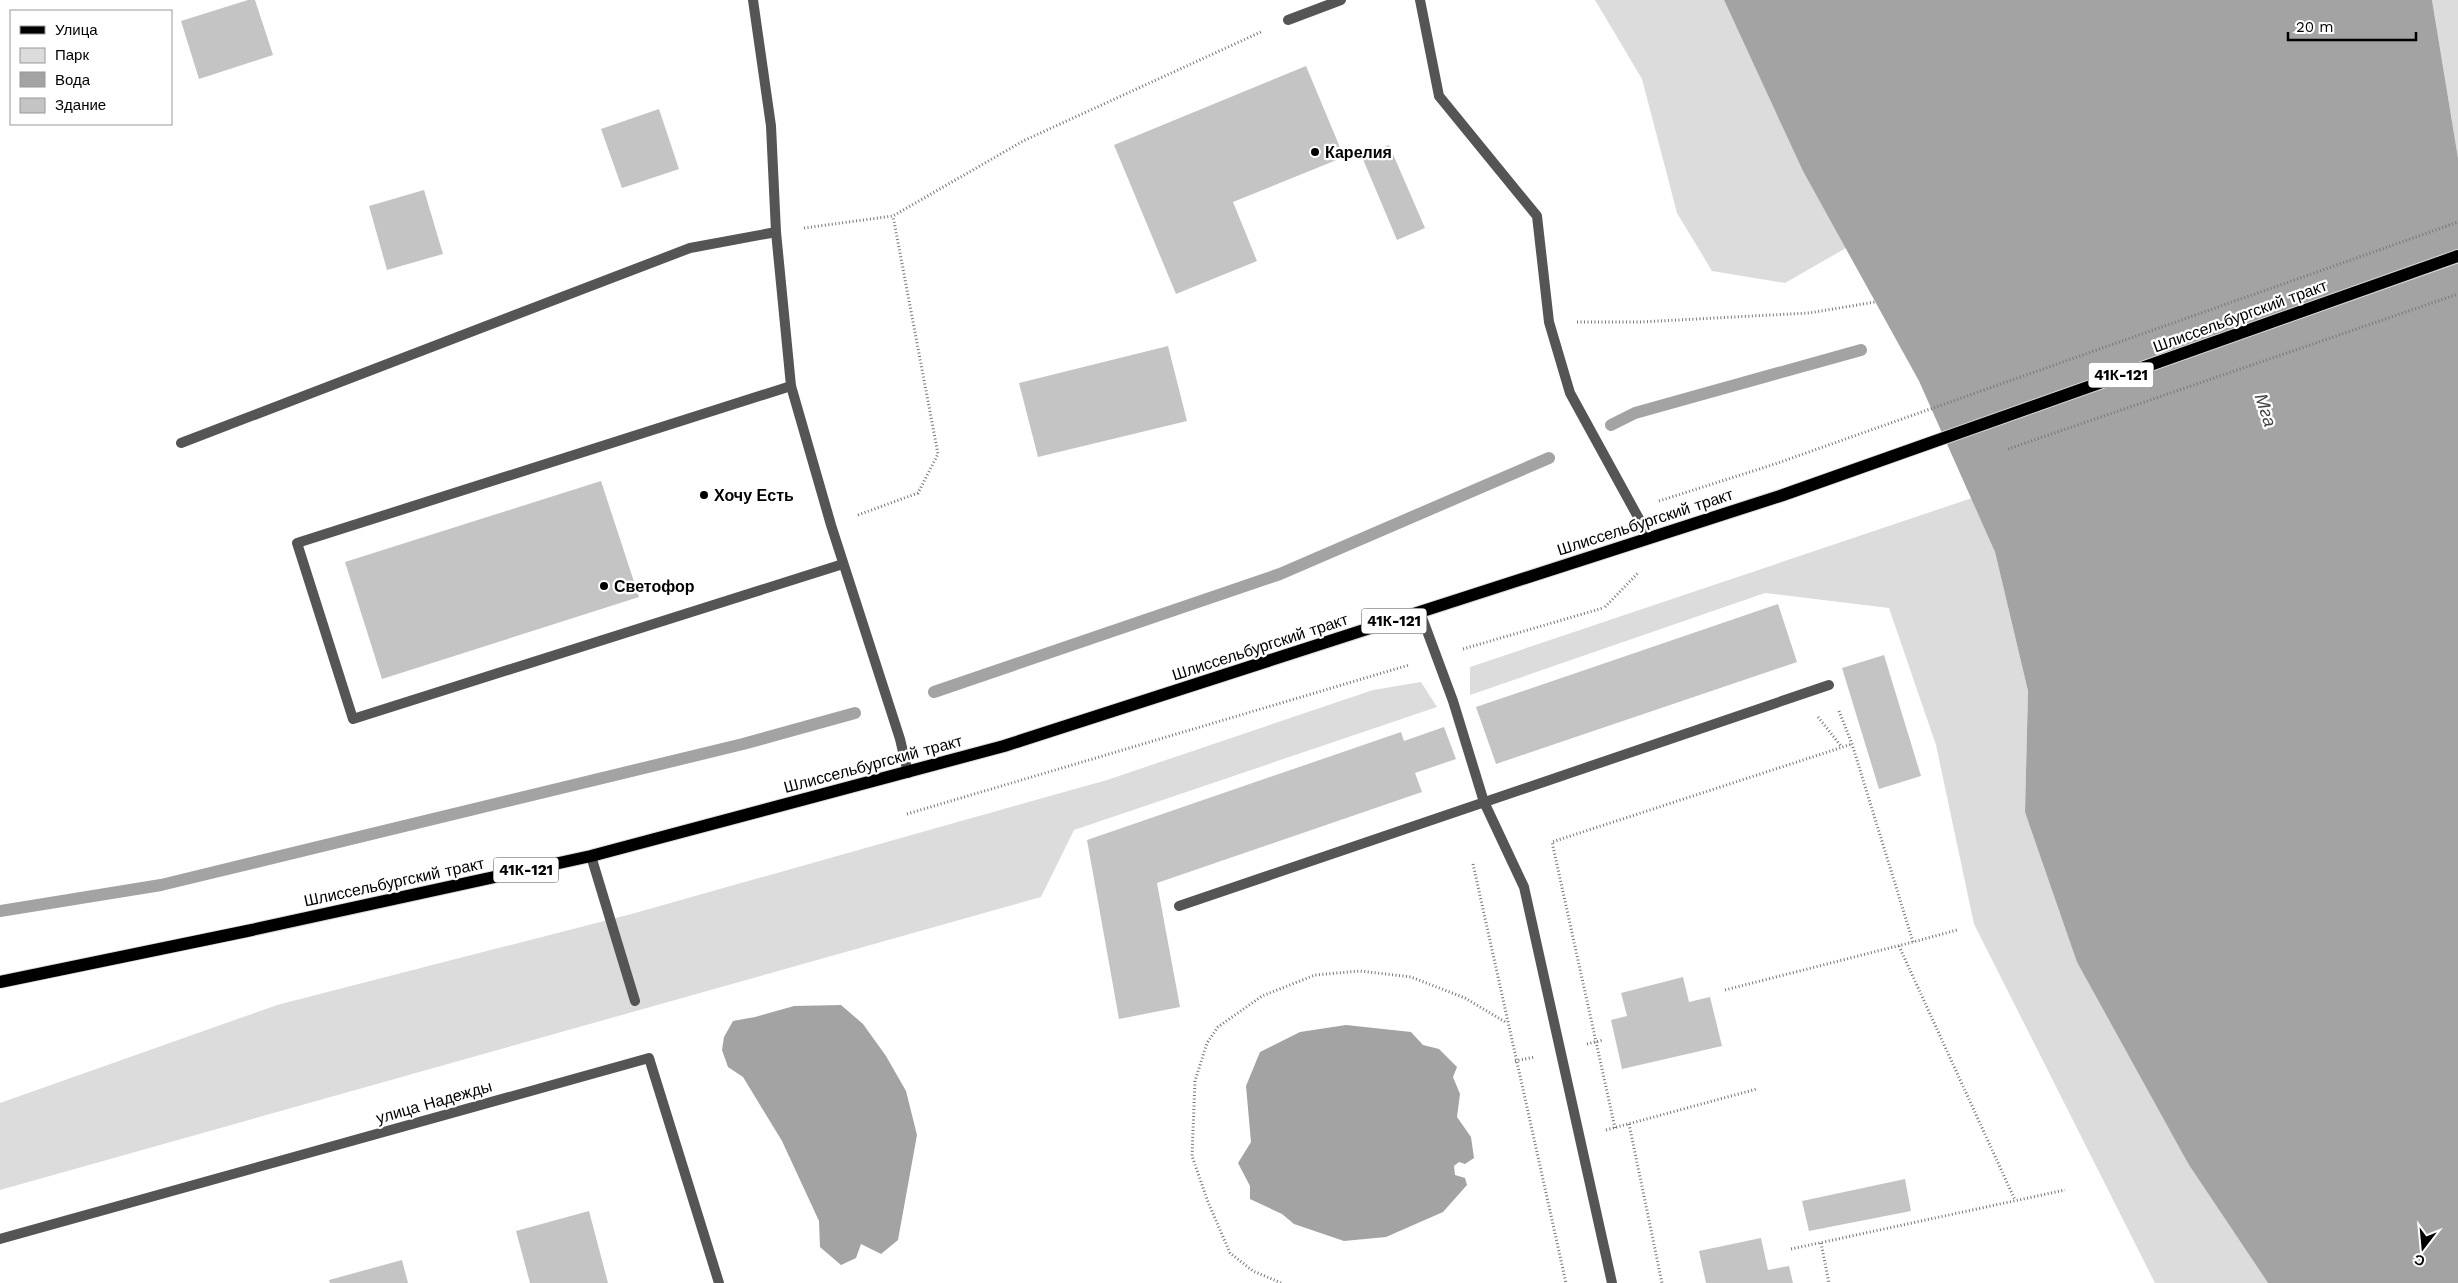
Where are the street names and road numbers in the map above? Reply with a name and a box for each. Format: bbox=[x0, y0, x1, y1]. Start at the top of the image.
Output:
street label: Шлиссельбургский тракт bbox=[2150, 275, 2330, 356]
road number: 41К-121 bbox=[2088, 362, 2154, 388]
street label: Шлиссельбургский тракт bbox=[1555, 484, 1736, 559]
road number: 41К-121 bbox=[1362, 608, 1426, 634]
street label: Шлиссельбургский тракт bbox=[1170, 609, 1351, 684]
street label: Шлиссельбургский тракт bbox=[782, 731, 965, 797]
street label: Шлиссельбургский тракт bbox=[302, 853, 487, 910]
road number: 41К-121 bbox=[494, 858, 558, 882]
street label: улица Надежды bbox=[374, 1076, 494, 1128]

